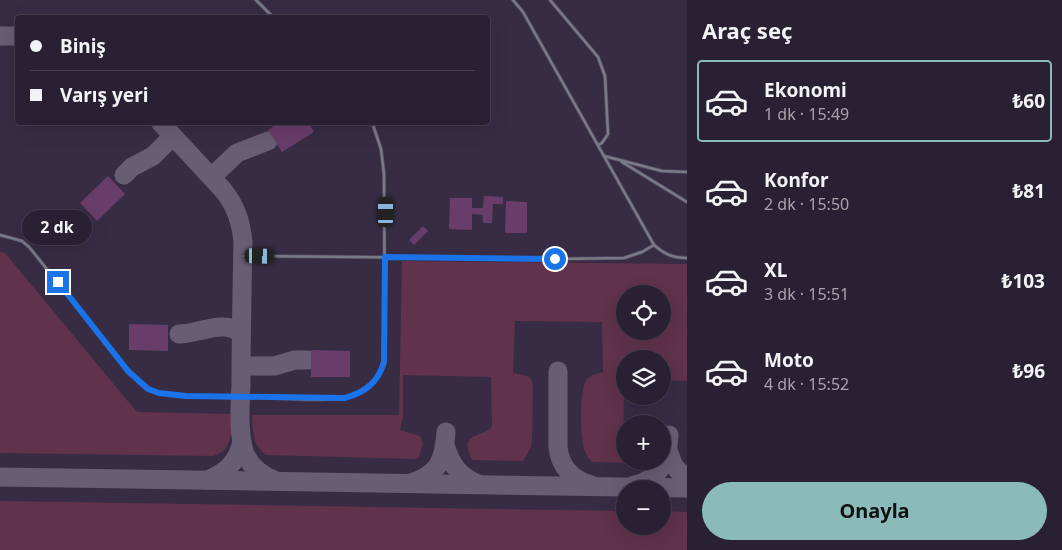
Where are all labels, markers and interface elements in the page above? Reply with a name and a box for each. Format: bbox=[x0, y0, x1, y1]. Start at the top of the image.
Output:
text: Araç seç bbox=[702, 15, 792, 45]
text: Biniş bbox=[60, 33, 106, 59]
text: Ekonomi bbox=[764, 77, 847, 103]
icon: car bbox=[704, 79, 749, 124]
text: Varış yeri bbox=[60, 82, 148, 108]
text: ₺60 bbox=[1012, 88, 1045, 114]
text: 1 dk · 15:49 bbox=[764, 103, 849, 125]
text: Konfor bbox=[764, 167, 829, 193]
icon: car bbox=[704, 169, 749, 214]
text: ₺81 bbox=[1012, 178, 1045, 204]
text: 2 dk · 15:50 bbox=[764, 193, 849, 215]
car bbox=[378, 197, 393, 227]
callout: 2 dk bbox=[23, 210, 93, 244]
text: 2 dk bbox=[40, 216, 74, 238]
car bbox=[244, 248, 275, 264]
route start bbox=[544, 248, 566, 270]
text: XL bbox=[764, 257, 787, 283]
icon: car bbox=[704, 259, 749, 304]
text: ₺103 bbox=[1002, 268, 1045, 294]
route end bbox=[47, 271, 69, 293]
text: 3 dk · 15:51 bbox=[764, 283, 849, 305]
map controls bbox=[616, 285, 671, 535]
button: locate bbox=[616, 285, 671, 340]
text: Moto bbox=[764, 347, 814, 373]
icon: car bbox=[704, 349, 749, 394]
button: layers bbox=[616, 350, 671, 405]
text: ₺96 bbox=[1012, 358, 1045, 384]
text: 4 dk · 15:52 bbox=[764, 373, 849, 395]
button: + bbox=[616, 415, 671, 470]
button: − bbox=[616, 480, 671, 535]
button: Onayla bbox=[702, 482, 1047, 540]

